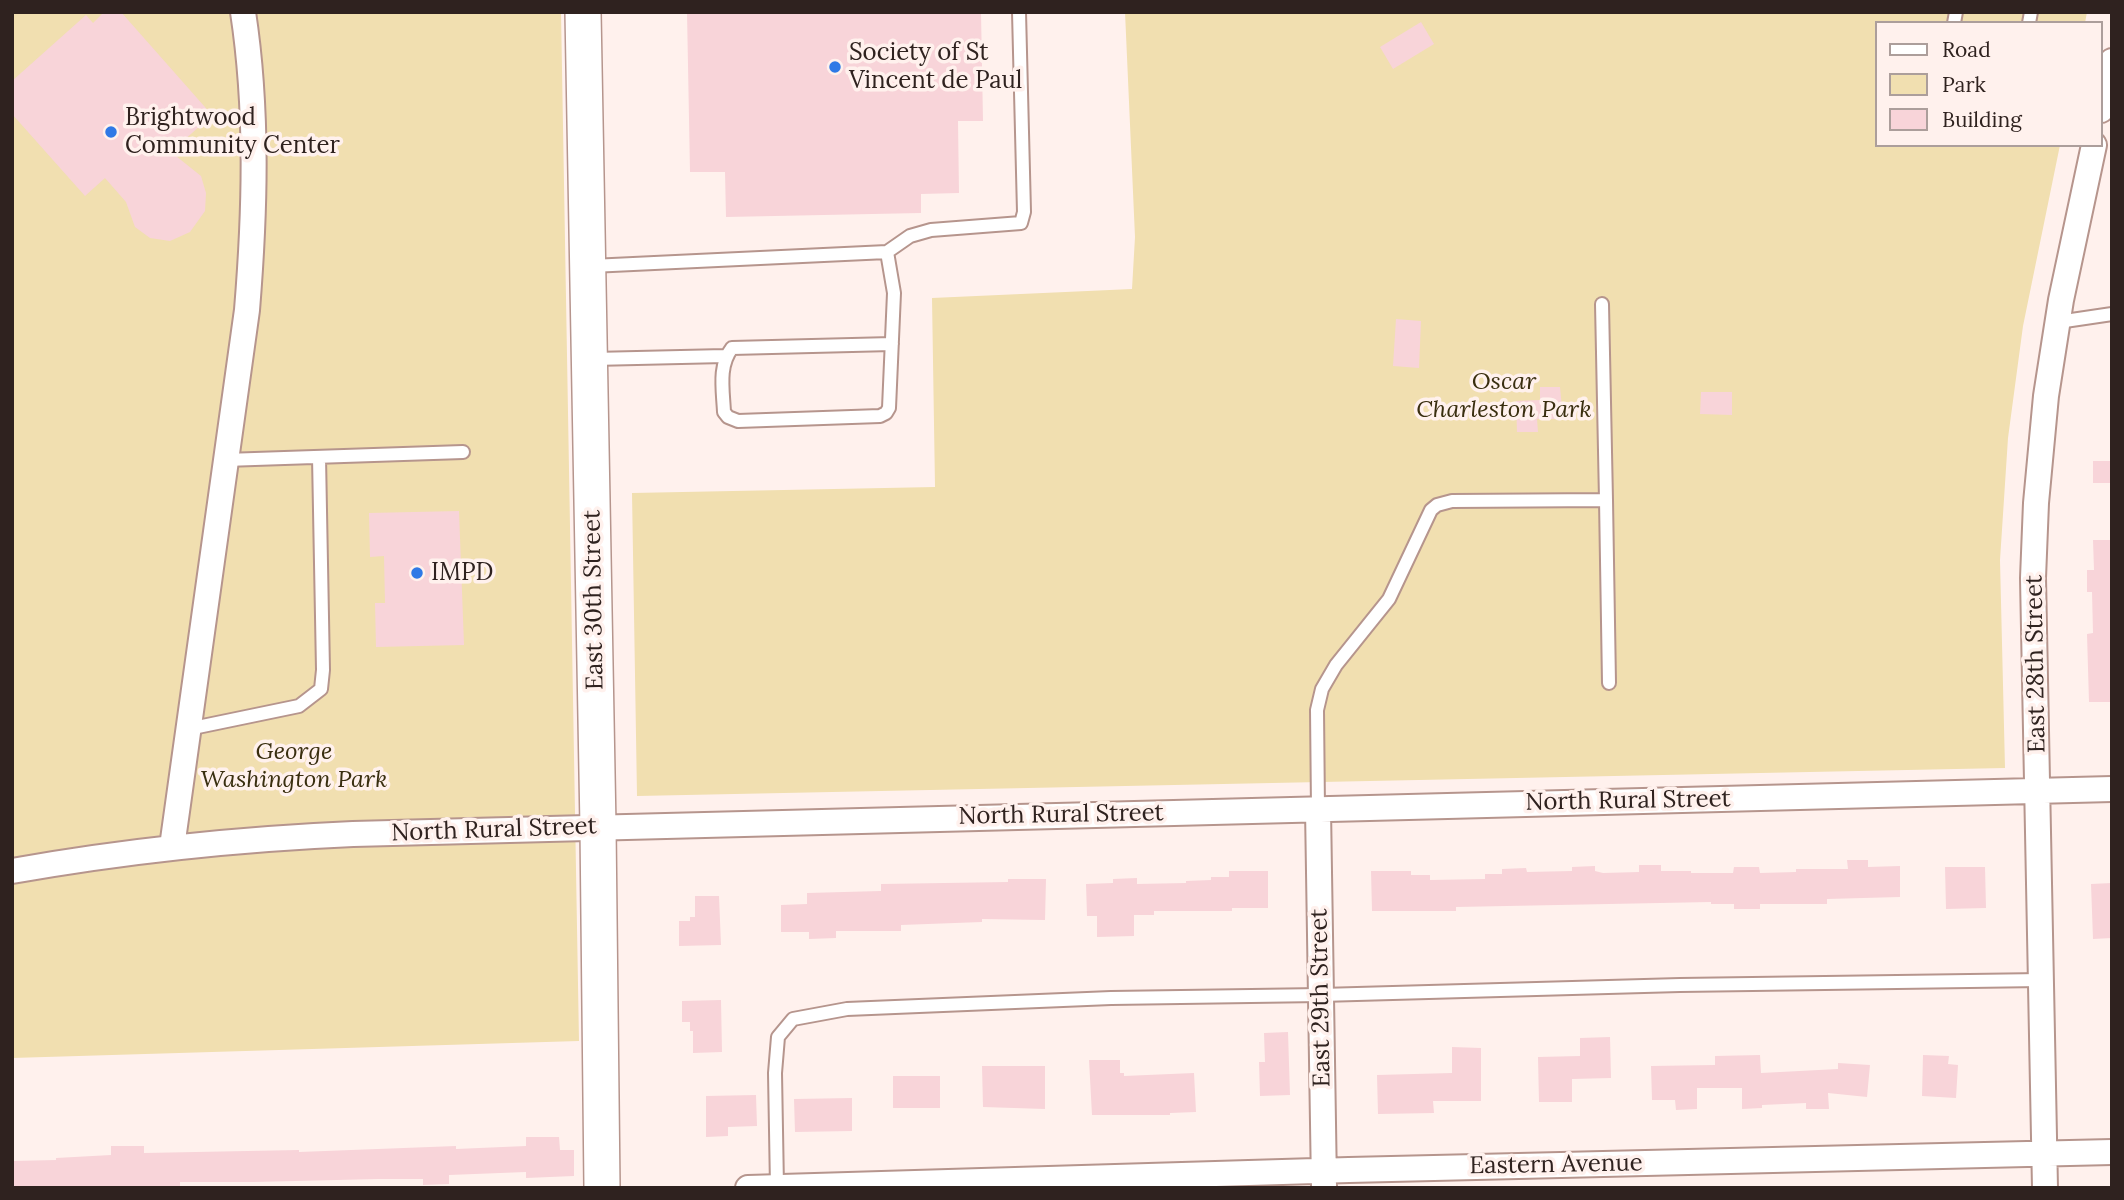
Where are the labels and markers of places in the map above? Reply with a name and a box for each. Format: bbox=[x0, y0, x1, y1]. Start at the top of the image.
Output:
place label: Society of St Vincent de Paul bbox=[849, 39, 1022, 95]
marker: Society of St Vincent de Paul bbox=[827, 59, 843, 75]
place label: Brightwood Community Center bbox=[125, 104, 340, 160]
marker: Brightwood Community Center bbox=[103, 124, 119, 140]
place label: IMPD bbox=[431, 559, 493, 587]
marker: IMPD bbox=[409, 565, 425, 581]

